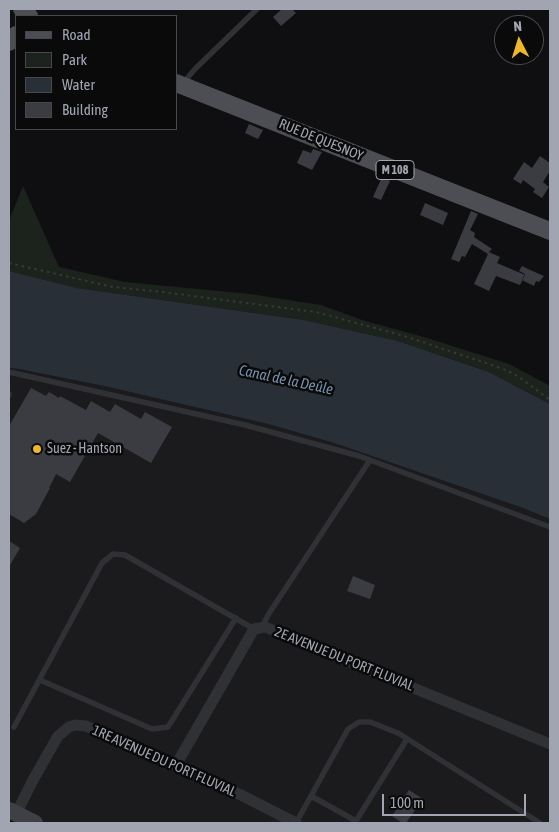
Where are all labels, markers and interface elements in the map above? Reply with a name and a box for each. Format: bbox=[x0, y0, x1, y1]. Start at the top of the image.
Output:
legend bbox=[15, 15, 178, 130]
north arrow bbox=[494, 15, 544, 65]
text: N bbox=[513, 18, 523, 34]
text: Road bbox=[62, 26, 91, 43]
text: Park bbox=[62, 51, 87, 68]
text: Water bbox=[62, 76, 95, 93]
text: Building bbox=[62, 101, 108, 118]
street label: RUE DE QUESNOY bbox=[276, 115, 366, 165]
road number: M 108 bbox=[376, 160, 414, 180]
water label: Canal de la Deûle bbox=[237, 361, 335, 399]
place label: Suez - Hantson bbox=[47, 441, 122, 457]
marker: Suez - Hantson bbox=[31, 443, 43, 455]
street label: 2E AVENUE DU PORT FLUVIAL bbox=[272, 623, 416, 695]
street label: 1RE AVENUE DU PORT FLUVIAL bbox=[90, 722, 238, 800]
scale bar bbox=[384, 784, 528, 816]
text: 100 m bbox=[390, 794, 424, 811]

